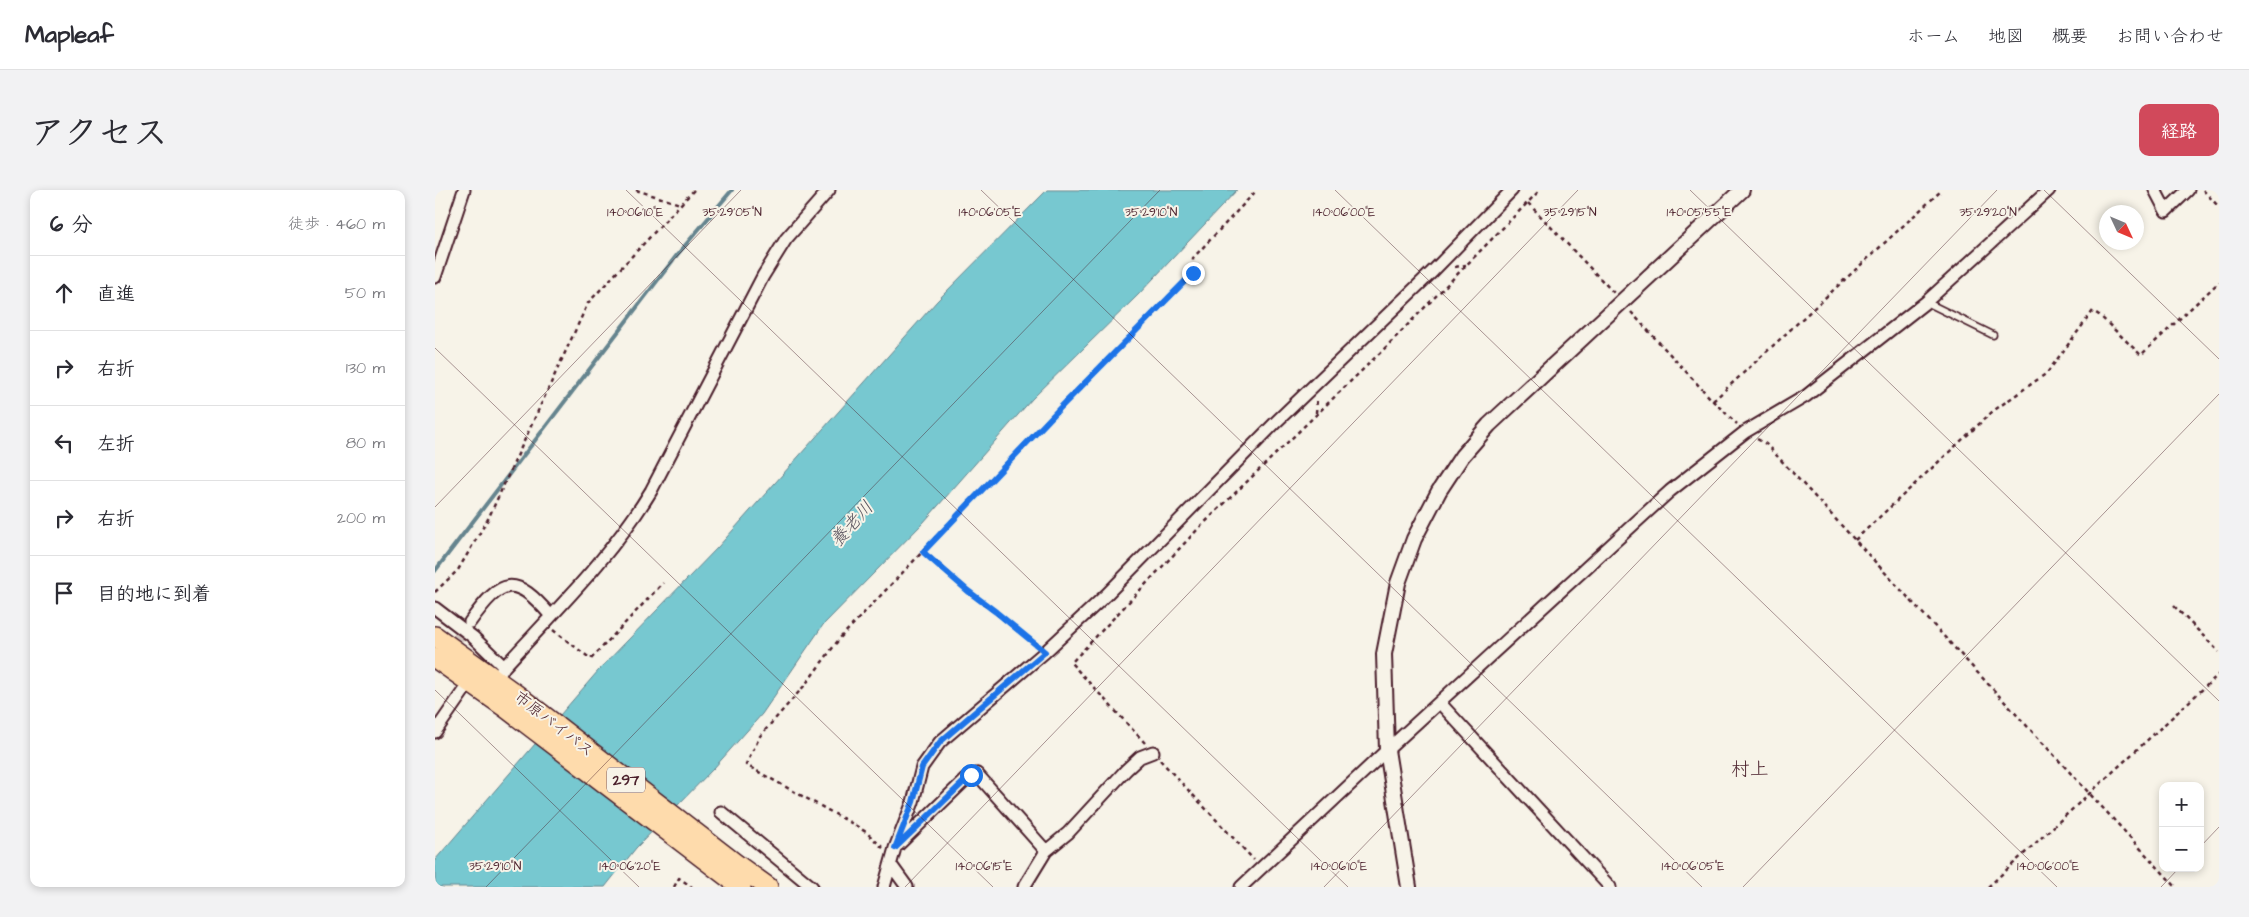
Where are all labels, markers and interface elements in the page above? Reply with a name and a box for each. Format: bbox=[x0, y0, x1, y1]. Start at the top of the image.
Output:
text: Mapleaf bbox=[25, 18, 114, 52]
text: ホーム bbox=[1907, 24, 1960, 49]
text: 地図 bbox=[1988, 24, 2024, 49]
text: 概要 bbox=[2052, 24, 2088, 49]
text: お問い合わせ bbox=[2116, 24, 2224, 49]
button: 経路 bbox=[2139, 104, 2219, 156]
text: アクセス bbox=[30, 109, 168, 158]
text: 140°06'10"E bbox=[607, 204, 663, 221]
text: 35°29'05"N bbox=[702, 204, 762, 221]
text: 140°06'05"E bbox=[959, 204, 1021, 221]
text: 35°29'10"N bbox=[1125, 204, 1178, 221]
text: 140°06'00"E bbox=[1313, 204, 1375, 221]
text: 35°29'15"N bbox=[1543, 204, 1597, 221]
text: 140°05'55"E bbox=[1667, 204, 1731, 221]
text: 35°29'20"N bbox=[1959, 204, 2017, 221]
north arrow bbox=[2099, 205, 2144, 250]
text: 6 分 bbox=[50, 210, 93, 239]
text: 徒歩 · 460 m bbox=[288, 213, 385, 235]
route end bbox=[1182, 262, 1205, 285]
icon: ahead bbox=[50, 279, 78, 307]
text: 直進 bbox=[97, 281, 135, 308]
text: 50 m bbox=[345, 282, 385, 304]
icon: right bbox=[50, 354, 78, 382]
text: 右折 bbox=[97, 356, 135, 383]
text: 130 m bbox=[346, 357, 385, 379]
icon: left bbox=[50, 429, 78, 457]
text: 左折 bbox=[97, 431, 135, 458]
text: 80 m bbox=[346, 432, 385, 454]
water label: 養老川 bbox=[825, 496, 879, 552]
icon: right bbox=[50, 504, 78, 532]
text: 右折 bbox=[97, 506, 135, 533]
text: 200 m bbox=[337, 507, 385, 529]
icon: arrive bbox=[50, 579, 78, 607]
text: 目的地に到着 bbox=[97, 581, 211, 608]
street label: 市原バイパス bbox=[510, 686, 598, 762]
district label: 村上 bbox=[1731, 756, 1769, 783]
route start bbox=[960, 764, 983, 787]
road number: 297 bbox=[607, 768, 645, 792]
map controls bbox=[2159, 782, 2204, 872]
button: + bbox=[2159, 782, 2204, 827]
button: − bbox=[2159, 827, 2204, 872]
text: 35°29'10"N bbox=[469, 858, 522, 875]
text: 140°06'20"E bbox=[599, 858, 661, 875]
text: 140°06'15"E bbox=[956, 858, 1012, 875]
text: 140°06'10"E bbox=[1311, 858, 1367, 875]
text: 140°06'05"E bbox=[1662, 858, 1724, 875]
text: 140°06'00"E bbox=[2017, 858, 2079, 875]

